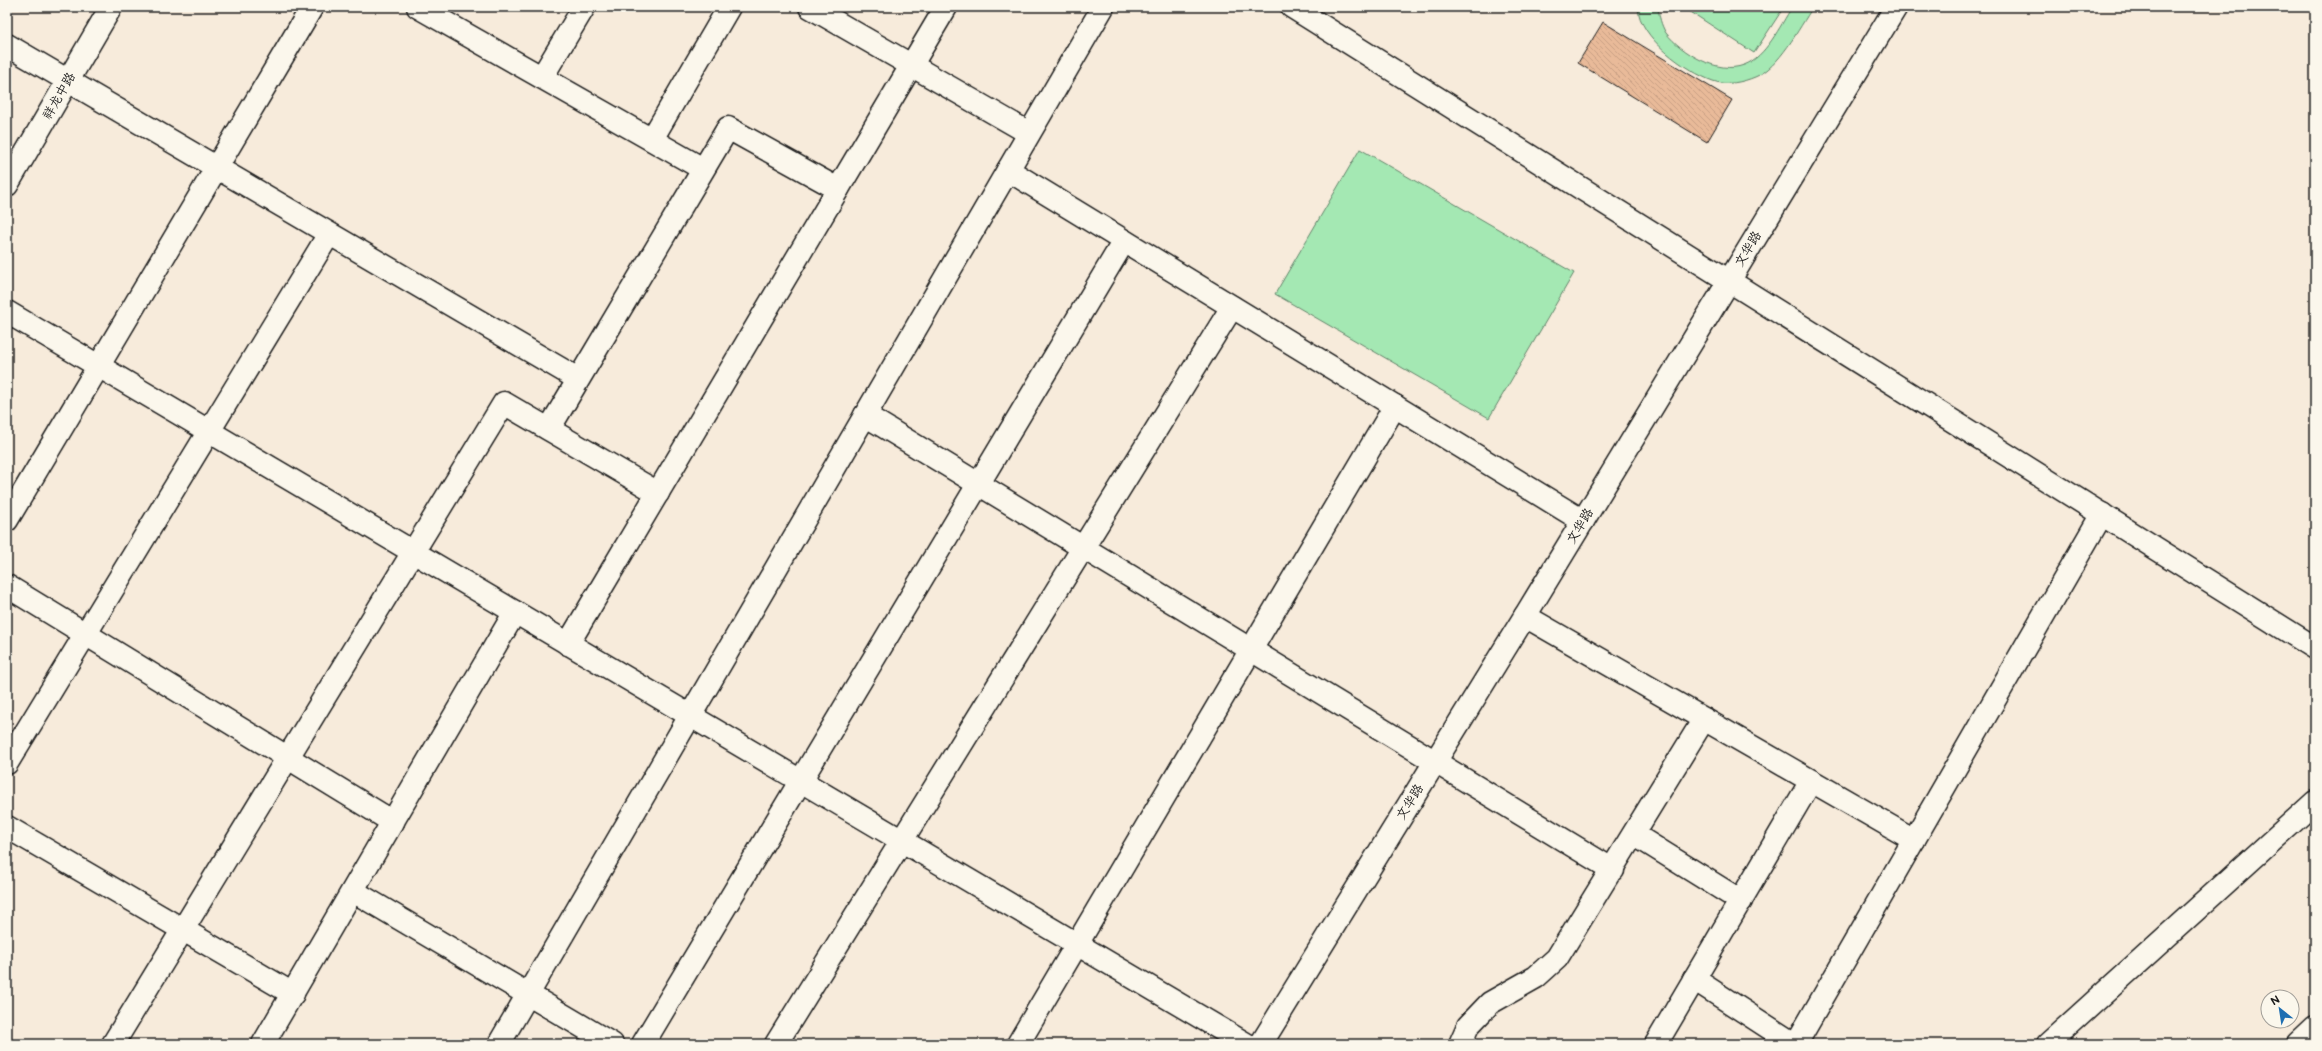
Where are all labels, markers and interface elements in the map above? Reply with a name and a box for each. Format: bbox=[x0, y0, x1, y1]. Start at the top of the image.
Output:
street label: 祥龙中路 bbox=[39, 69, 79, 123]
street label: 文华路 bbox=[1731, 228, 1765, 270]
street label: 文华路 bbox=[1563, 505, 1597, 547]
street label: 文华路 bbox=[1393, 781, 1427, 823]
north arrow bbox=[2260, 989, 2300, 1029]
text: N bbox=[2268, 993, 2282, 1008]

